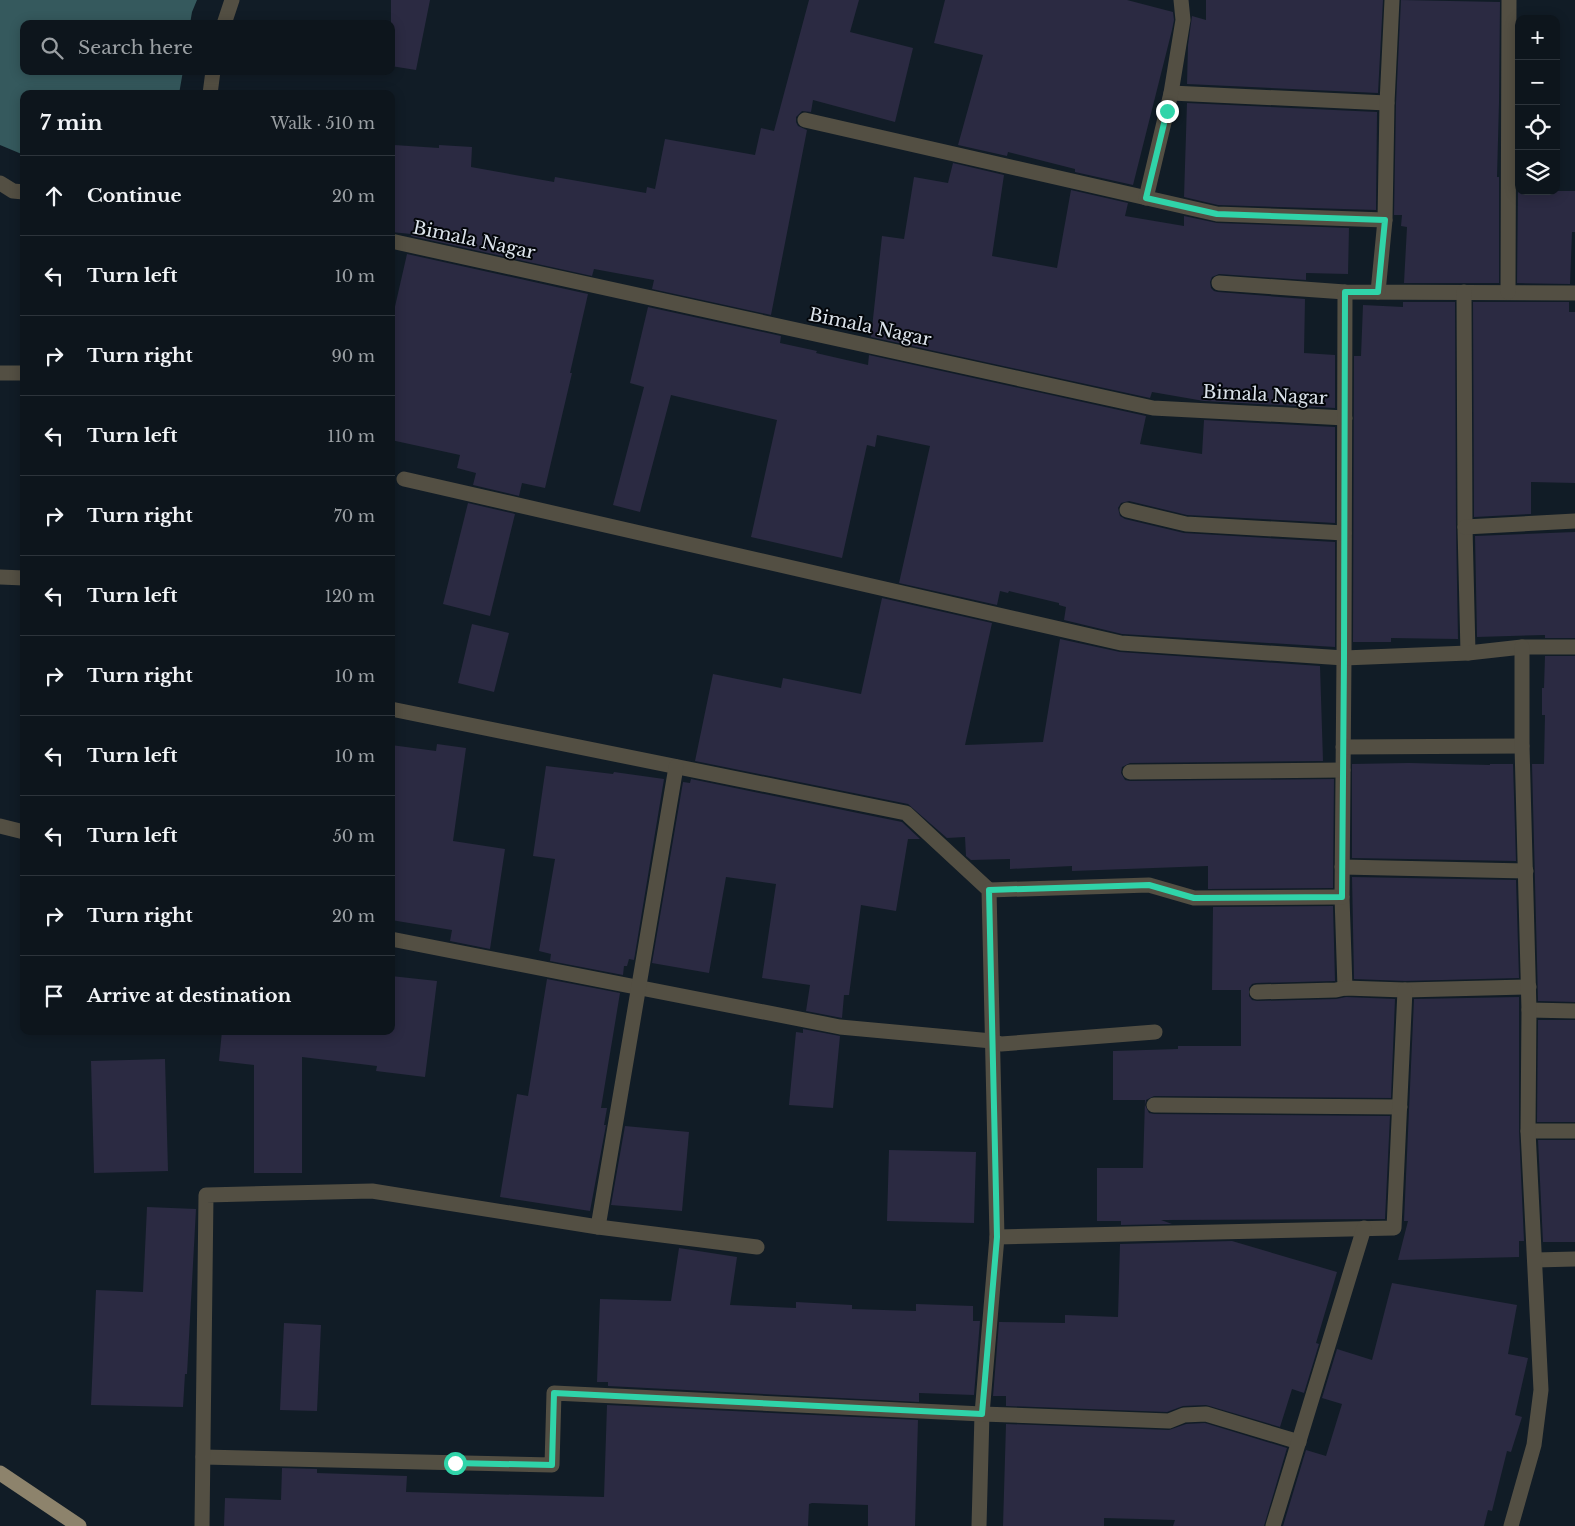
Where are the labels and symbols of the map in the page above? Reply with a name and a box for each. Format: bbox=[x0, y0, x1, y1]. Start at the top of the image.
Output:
route end bbox=[1156, 100, 1179, 123]
street label: Bimala Nagar bbox=[411, 216, 538, 264]
street label: Bimala Nagar bbox=[807, 303, 934, 351]
street label: Bimala Nagar bbox=[1202, 381, 1328, 409]
route start bbox=[444, 1452, 467, 1475]

